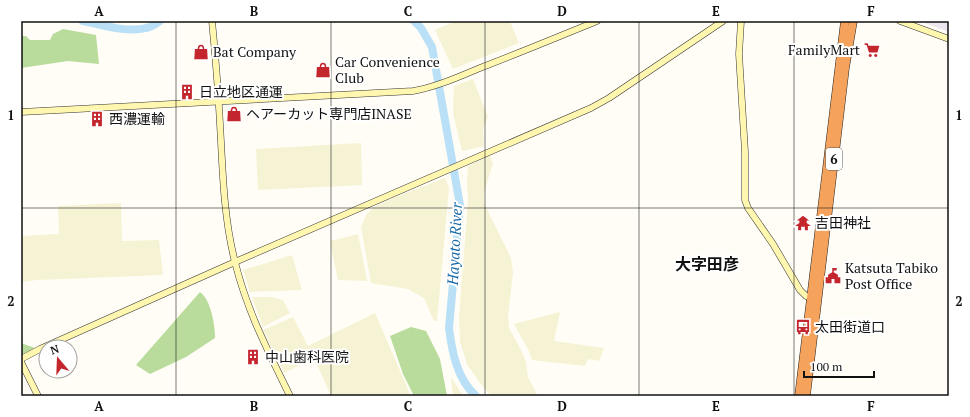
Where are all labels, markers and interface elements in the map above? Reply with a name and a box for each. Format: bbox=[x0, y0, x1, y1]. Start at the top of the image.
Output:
text: A bbox=[94, 2, 104, 20]
text: B bbox=[250, 2, 258, 20]
text: C bbox=[404, 2, 412, 20]
text: D bbox=[557, 2, 567, 20]
text: E bbox=[712, 2, 720, 20]
text: F bbox=[867, 2, 875, 20]
place label: FamilyMart bbox=[788, 40, 861, 59]
supermarket icon: FamilyMart bbox=[863, 41, 881, 59]
place label: Bat Company bbox=[213, 42, 297, 61]
shop icon: Bat Company bbox=[192, 43, 210, 61]
place label: Car Convenience Club bbox=[335, 52, 440, 87]
shop icon: Car Convenience Club bbox=[314, 61, 332, 79]
place label: 日立地区通運 bbox=[199, 82, 283, 101]
building icon: 日立地区通運 bbox=[178, 83, 196, 101]
place label: ヘアーカット専門店INASE bbox=[246, 104, 412, 123]
shop icon: ヘアーカット専門店INASE bbox=[225, 105, 243, 123]
text: 1 bbox=[7, 106, 15, 124]
text: 1 bbox=[955, 106, 963, 124]
place label: 西濃運輸 bbox=[109, 109, 165, 128]
building icon: 西濃運輸 bbox=[88, 110, 106, 128]
road number: 6 bbox=[826, 148, 842, 170]
water label: Hayato River bbox=[442, 201, 466, 287]
place label: 吉田神社 bbox=[815, 213, 871, 232]
temple icon: 吉田神社 bbox=[794, 214, 812, 232]
district label: 大字田彦 bbox=[675, 253, 739, 275]
place label: Katsuta Tabiko Post Office bbox=[845, 258, 938, 293]
public building icon: Katsuta Tabiko Post Office bbox=[824, 267, 842, 285]
text: 2 bbox=[7, 292, 15, 310]
text: 2 bbox=[955, 292, 963, 310]
place label: 太田街道口 bbox=[815, 317, 885, 336]
bus stop icon: 太田街道口 bbox=[794, 318, 812, 336]
north arrow bbox=[38, 339, 78, 379]
text: N bbox=[49, 341, 62, 358]
place label: 中山歯科医院 bbox=[265, 347, 349, 366]
building icon: 中山歯科医院 bbox=[244, 348, 262, 366]
scale bar bbox=[804, 353, 874, 379]
text: 100 m bbox=[810, 359, 843, 374]
text: A bbox=[94, 397, 104, 415]
text: B bbox=[250, 397, 258, 415]
text: C bbox=[404, 397, 412, 415]
text: D bbox=[557, 397, 567, 415]
text: E bbox=[712, 397, 720, 415]
text: F bbox=[867, 397, 875, 415]

